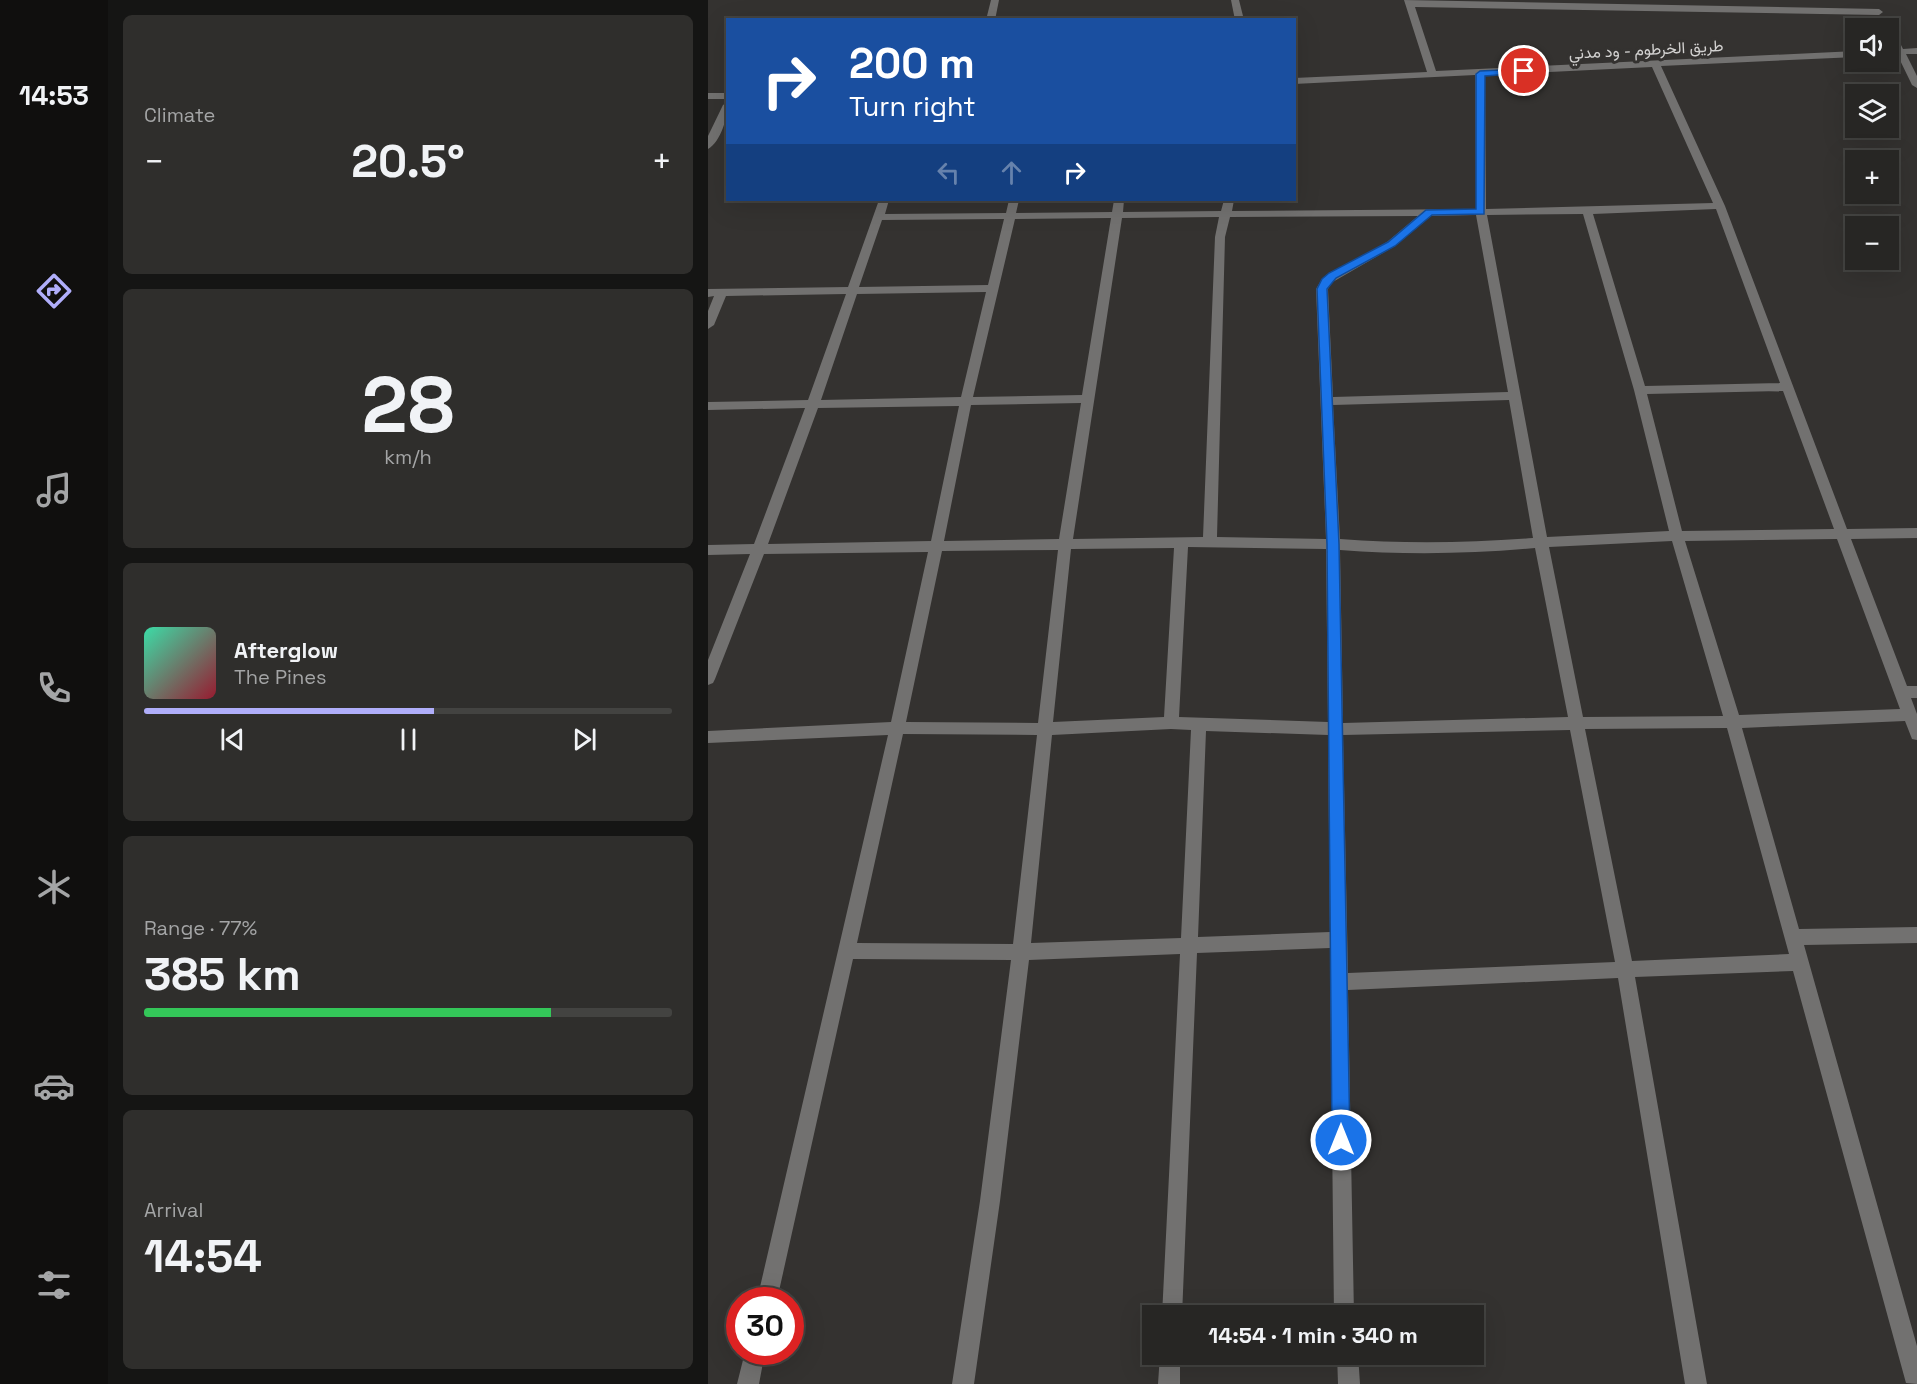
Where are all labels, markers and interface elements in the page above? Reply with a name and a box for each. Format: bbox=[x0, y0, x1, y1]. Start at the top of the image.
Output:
map controls bbox=[1845, 18, 1899, 270]
button: sound bbox=[1845, 18, 1899, 72]
street label: طريق الخرطوم - ود مدني bbox=[1568, 35, 1724, 67]
text: 200 m bbox=[849, 37, 975, 90]
icon: right bbox=[750, 42, 828, 120]
pin bbox=[1498, 45, 1549, 96]
icon: arrive bbox=[1507, 54, 1540, 87]
text: 14:53 bbox=[19, 78, 89, 113]
button: layers bbox=[1845, 84, 1899, 138]
text: Turn right bbox=[849, 89, 976, 124]
text: Climate bbox=[144, 102, 215, 128]
text: 20.5° bbox=[351, 133, 465, 190]
text: − bbox=[144, 141, 164, 183]
text: + bbox=[652, 141, 672, 183]
button: + bbox=[1845, 150, 1899, 204]
icon: left bbox=[932, 156, 965, 189]
icon: ahead bbox=[995, 156, 1028, 189]
icon: right bbox=[1058, 156, 1091, 189]
button: − bbox=[1845, 216, 1899, 270]
icon: directions bbox=[33, 270, 75, 312]
text: 28 bbox=[361, 355, 455, 455]
text: km/h bbox=[384, 444, 432, 470]
icon: music bbox=[33, 469, 75, 511]
text: Afterglow bbox=[234, 636, 338, 664]
text: The Pines bbox=[234, 664, 327, 690]
icon: phone bbox=[33, 667, 75, 709]
icon: previous bbox=[216, 723, 249, 756]
icon: pause bbox=[392, 723, 425, 756]
icon: next bbox=[568, 723, 601, 756]
icon: climate bbox=[33, 866, 75, 908]
text: Range · 77% bbox=[144, 915, 257, 941]
text: 385 km bbox=[144, 946, 301, 1003]
icon: car bbox=[33, 1065, 75, 1107]
position arrow bbox=[1309, 1108, 1373, 1172]
text: Arrival bbox=[144, 1197, 203, 1223]
text: 14:54 bbox=[144, 1228, 262, 1285]
icon: filters bbox=[33, 1264, 75, 1306]
speed limit sign: 30 bbox=[726, 1287, 804, 1365]
text: 14:54 · 1 min · 340 m bbox=[1208, 1321, 1418, 1349]

